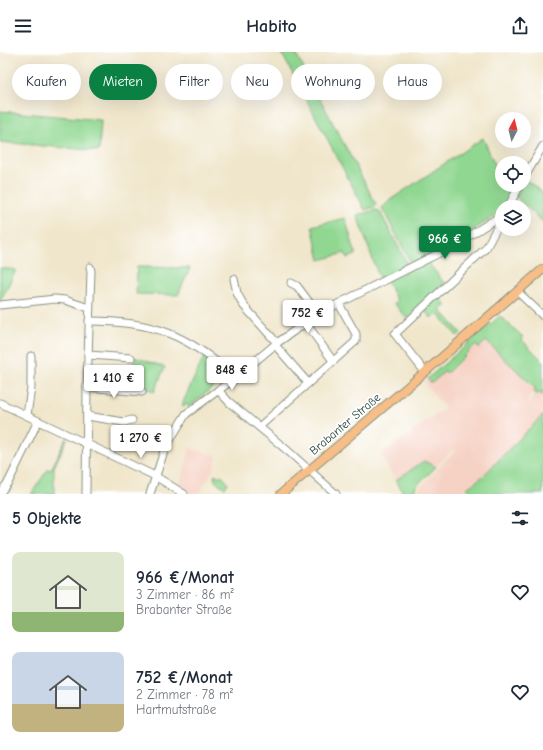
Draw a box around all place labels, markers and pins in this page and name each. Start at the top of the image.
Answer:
pin: 966 € [417,226,473,260]
pin: 752 € [280,300,336,334]
pin: 848 € [204,357,260,391]
pin: 1 410 € [77,365,151,399]
pin: 1 270 € [104,425,178,459]

